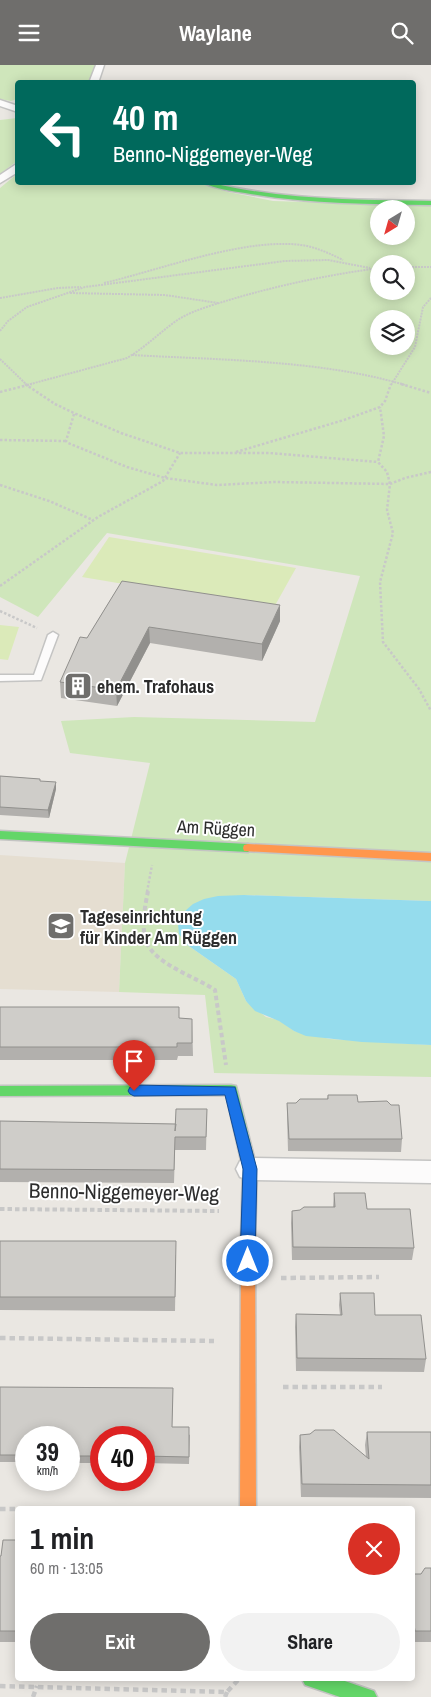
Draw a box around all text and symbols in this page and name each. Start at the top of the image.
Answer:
text: Waylane [179,18,252,48]
icon: menu [15,19,43,47]
icon: search [388,19,416,47]
text: 40 m [113,94,178,141]
icon: left [30,100,95,165]
text: Benno-Niggemeyer-Weg [113,139,312,169]
north arrow [370,200,415,245]
map controls [370,200,415,355]
button: search [370,255,415,300]
button: layers [370,310,415,355]
building icon: ehem. Trafohaus [63,671,93,701]
place label: ehem. Trafohaus [97,674,214,699]
street label: Am Rüggen [175,813,256,843]
place label: Tageseinrichtung für Kinder Am Rüggen [80,904,237,950]
school or university icon: Tageseinrichtung für Kinder Am Rüggen [46,911,76,941]
pin [113,1040,155,1091]
icon: arrive [120,1047,148,1075]
street label: Benno-Niggemeyer-Weg [29,1176,220,1208]
position arrow [221,1234,273,1286]
speed limit sign: 40 [90,1426,155,1491]
text: 39 [36,1435,59,1469]
text: km/h [37,1463,58,1479]
text: 1 min [30,1518,94,1558]
button: close [348,1523,400,1575]
text: 60 m · 13:05 [30,1557,103,1579]
button: Exit [30,1613,210,1671]
button: Share [220,1613,400,1671]

